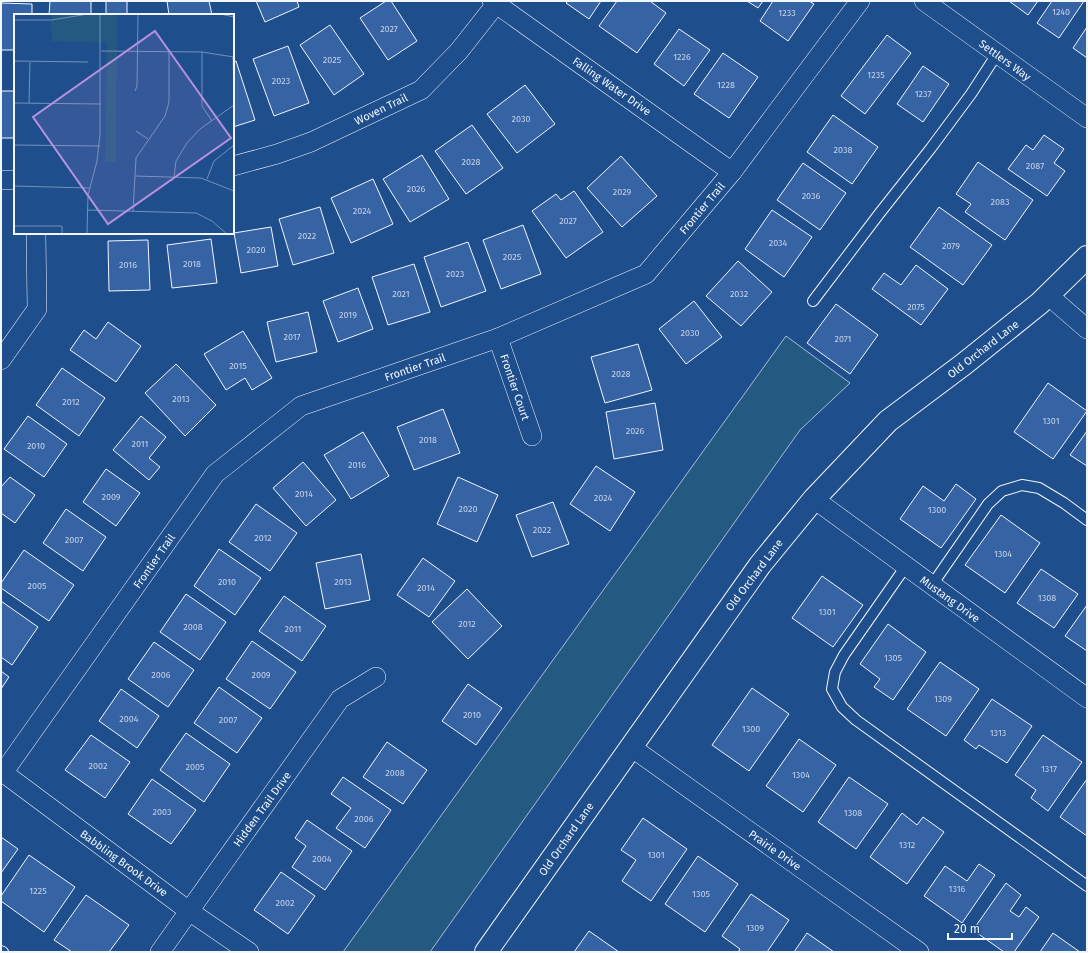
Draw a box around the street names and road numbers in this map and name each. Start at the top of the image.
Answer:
street label: Settlers Way [976,37,1034,84]
street label: Falling Water Drive [570,54,653,118]
street label: Woven Trail [352,91,410,128]
street label: Frontier Trail [677,180,728,237]
street label: Old Orchard Lane [945,318,1021,381]
street label: Frontier Trail [383,351,447,384]
street label: Frontier Court [497,352,532,422]
street label: Frontier Trail [131,532,178,591]
street label: Old Orchard Lane [723,537,786,614]
street label: Mustang Drive [917,573,982,625]
street label: Hidden Trail Drive [231,769,294,849]
street label: Old Orchard Lane [536,800,597,879]
street label: Babbling Brook Drive [77,827,170,900]
street label: Prairie Drive [746,828,803,873]

